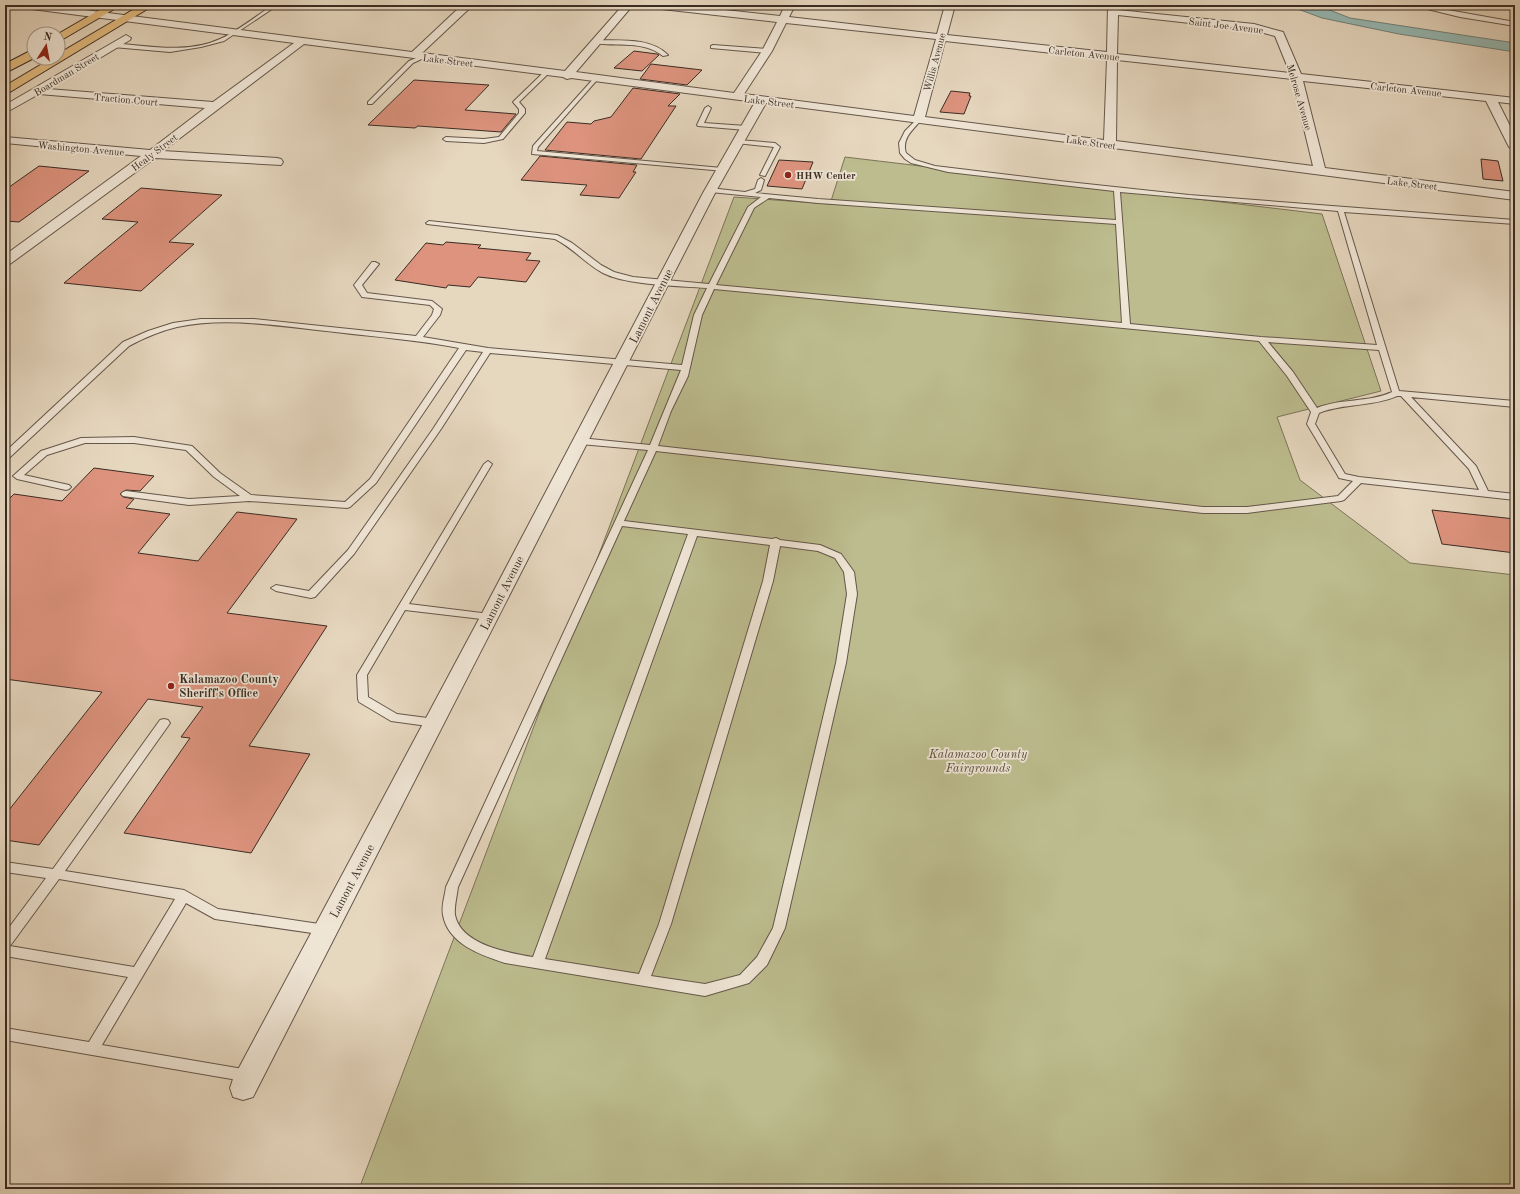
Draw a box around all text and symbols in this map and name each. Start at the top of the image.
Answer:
street label: Saint Joe Avenue [1188,16,1264,36]
north arrow [26,26,66,66]
text: N [42,31,53,44]
street label: Willis Avenue [922,32,948,93]
street label: Carleton Avenue [1048,45,1120,63]
street label: Boardman Street [32,51,101,98]
street label: Lake Street [422,53,474,69]
street label: Melrose Avenue [1285,63,1313,132]
street label: Carleton Avenue [1370,81,1442,99]
street label: Traction Court [93,92,159,108]
street label: Lake Street [743,94,795,110]
street label: Healy Street [130,132,180,173]
street label: Lake Street [1065,135,1117,152]
street label: Washington Avenue [37,140,125,158]
marker: HHW Center [783,170,793,180]
place label: HHW Center [796,171,856,181]
street label: Lake Street [1386,176,1438,192]
street label: Lamont Avenue [628,267,676,346]
street label: Lamont Avenue [479,554,527,633]
place label: Kalamazoo County Sheriff's Office [179,674,279,700]
marker: Kalamazoo County Sheriff's Office [166,681,176,691]
park label: Kalamazoo County Fairgrounds [928,749,1028,775]
street label: Lamont Avenue [328,842,378,920]

